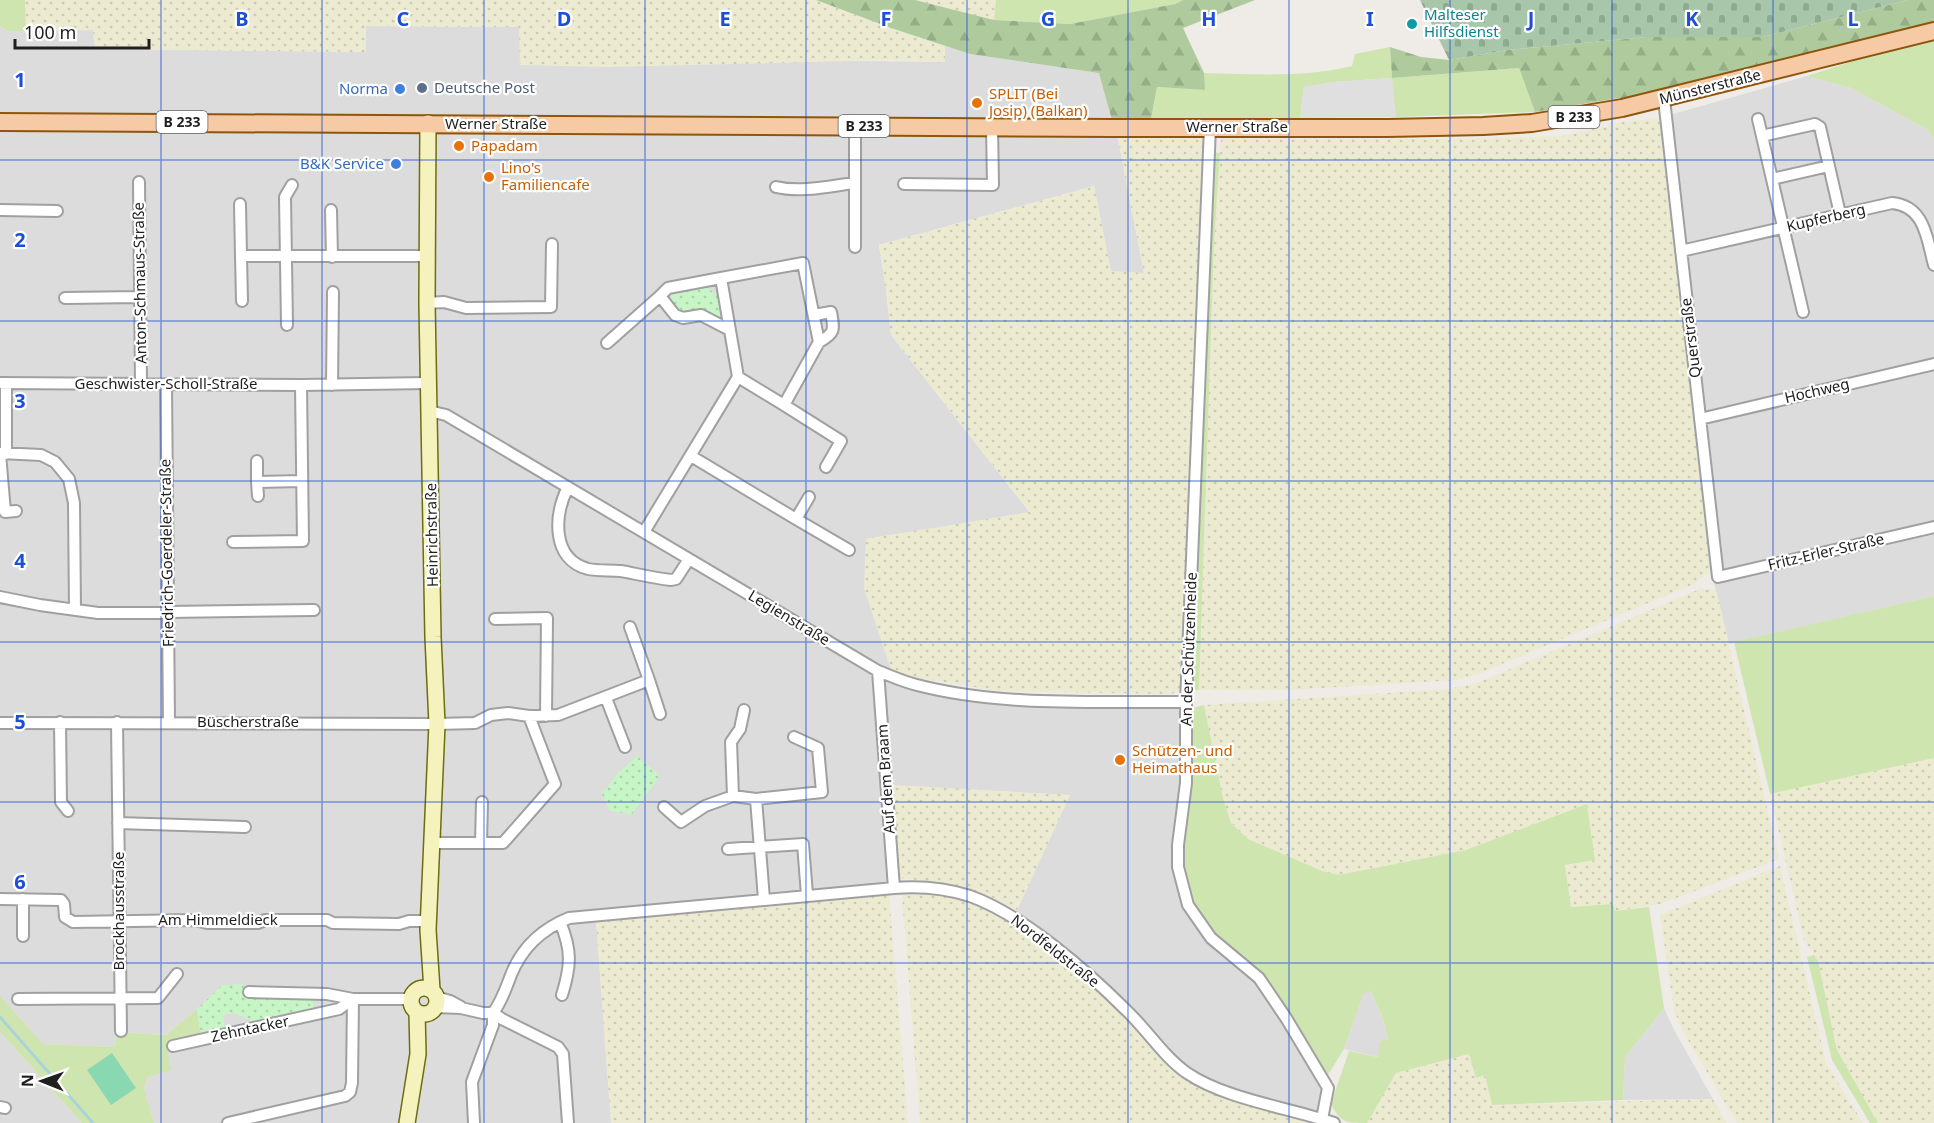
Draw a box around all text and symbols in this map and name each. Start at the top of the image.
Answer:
place label: Malteser Hilfsdienst [1424,4,1499,41]
text: B [235,5,249,32]
text: C [397,5,410,32]
text: D [557,5,571,32]
text: E [719,5,731,32]
text: F [881,5,891,32]
text: G [1041,5,1055,32]
text: H [1201,5,1217,32]
text: I [1366,5,1374,32]
text: J [1526,5,1534,32]
text: K [1685,5,1699,32]
text: L [1847,5,1859,32]
scale bar [15,12,148,50]
marker: Malteser Hilfsdienst [1405,17,1419,31]
text: 100 m [24,20,76,44]
street label: Münsterstraße [1657,64,1763,108]
text: 1 [14,66,26,93]
place label: Deutsche Post [434,77,535,97]
place label: Norma [339,78,388,98]
marker: Deutsche Post [415,81,429,95]
marker: Norma [393,82,407,96]
place label: SPLIT (Bei Josip) (Balkan) [987,83,1088,120]
marker: SPLIT (Bei Josip) (Balkan) [970,96,984,110]
road number: B 233 [1548,106,1600,128]
road number: B 233 [156,111,207,133]
street label: Werner Straße [445,113,547,133]
road number: B 233 [838,115,890,137]
street label: Werner Straße [1186,116,1288,136]
place label: Papadam [471,135,538,155]
marker: Papadam [452,139,466,153]
place label: B&K Service [300,153,384,173]
marker: B&K Service [389,157,403,171]
place label: Lino's Familiencafe [501,157,590,194]
marker: Lino's Familiencafe [482,170,496,184]
street label: Kupferberg [1784,198,1867,236]
street label: Anton-Schmaus-Straße [128,202,150,364]
text: 2 [14,226,26,253]
street label: Querstraße [1675,297,1705,379]
street label: Geschwister-Scholl-Straße [74,373,258,393]
street label: Hochweg [1782,373,1851,407]
text: 3 [14,387,26,414]
street label: Friedrich-Goerdeler-Straße [154,459,178,647]
street label: Heinrichstraße [420,483,442,587]
street label: Fritz-Erler-Straße [1766,528,1886,574]
text: 4 [14,547,26,574]
street label: An der Schützenheide [1175,572,1201,726]
street label: Legienstraße [745,585,834,649]
text: 5 [14,708,26,735]
street label: Büscherstraße [197,711,299,731]
street label: Auf dem Braam [871,723,899,835]
place label: Schützen- und Heimathaus [1132,740,1233,777]
marker: Schützen- und Heimathaus [1113,753,1127,767]
street label: Brockhausstraße [108,852,128,970]
text: 6 [14,868,26,895]
street label: Am Himmeldieck [158,909,278,929]
street label: Nordfeldstraße [1007,909,1104,991]
street label: Zehntacker [209,1010,291,1046]
north arrow [12,1051,72,1111]
text: N [16,1074,38,1087]

